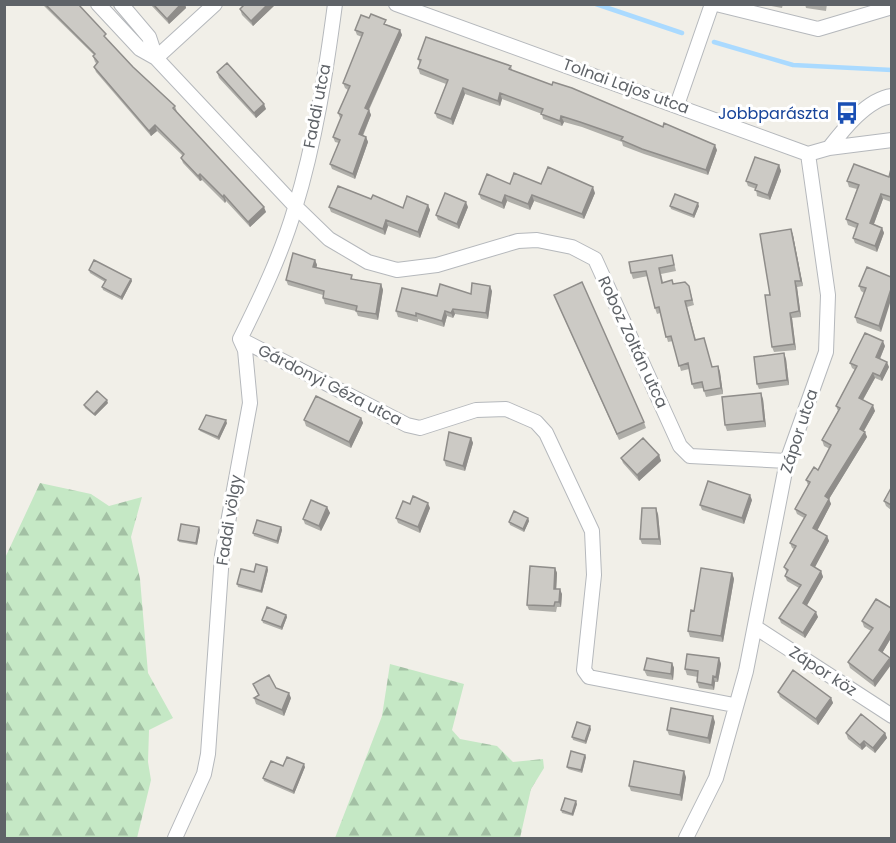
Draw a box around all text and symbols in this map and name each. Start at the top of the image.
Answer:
street label: Tolnai Lajos utca [559,52,693,120]
street label: Faddi utca [298,62,336,150]
bus stop icon: Jobbparászta [834,100,860,126]
place label: Jobbparászta [718,102,829,125]
street label: Roboz Zoltán utca [592,272,674,412]
street label: Gárdonyi Géza utca [254,339,406,431]
street label: Zápor utca [775,386,823,476]
street label: Faddi völgy [210,473,248,567]
street label: Zápor köz [785,641,861,701]

